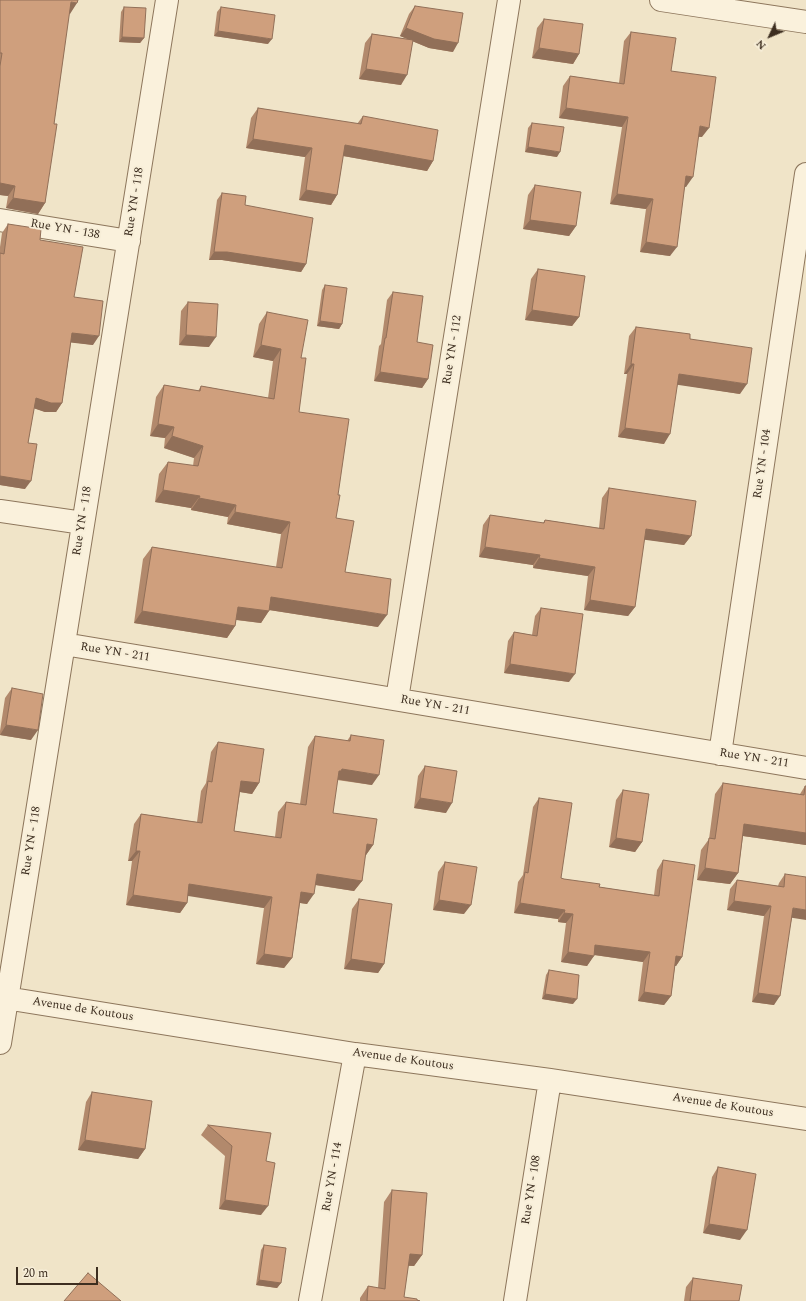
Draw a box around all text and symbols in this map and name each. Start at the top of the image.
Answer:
north arrow [750,16,790,56]
text: N [752,36,770,54]
street label: Rue YN - 118 [122,166,148,238]
street label: Rue YN - 138 [29,217,101,243]
street label: Rue YN - 112 [440,314,466,386]
street label: Rue YN - 104 [751,428,775,500]
street label: Rue YN - 118 [70,485,96,557]
street label: Rue YN - 211 [79,640,151,666]
street label: Rue YN - 211 [399,693,471,719]
street label: Rue YN - 211 [718,746,790,772]
street label: Rue YN - 118 [19,805,45,877]
street label: Avenue de Koutous [31,995,135,1025]
street label: Avenue de Koutous [351,1046,455,1074]
street label: Avenue de Koutous [671,1091,775,1121]
street label: Rue YN - 114 [320,1141,346,1213]
street label: Rue YN - 108 [519,1154,545,1226]
scale bar [18,1259,100,1285]
text: 20 m [23,1264,48,1283]

